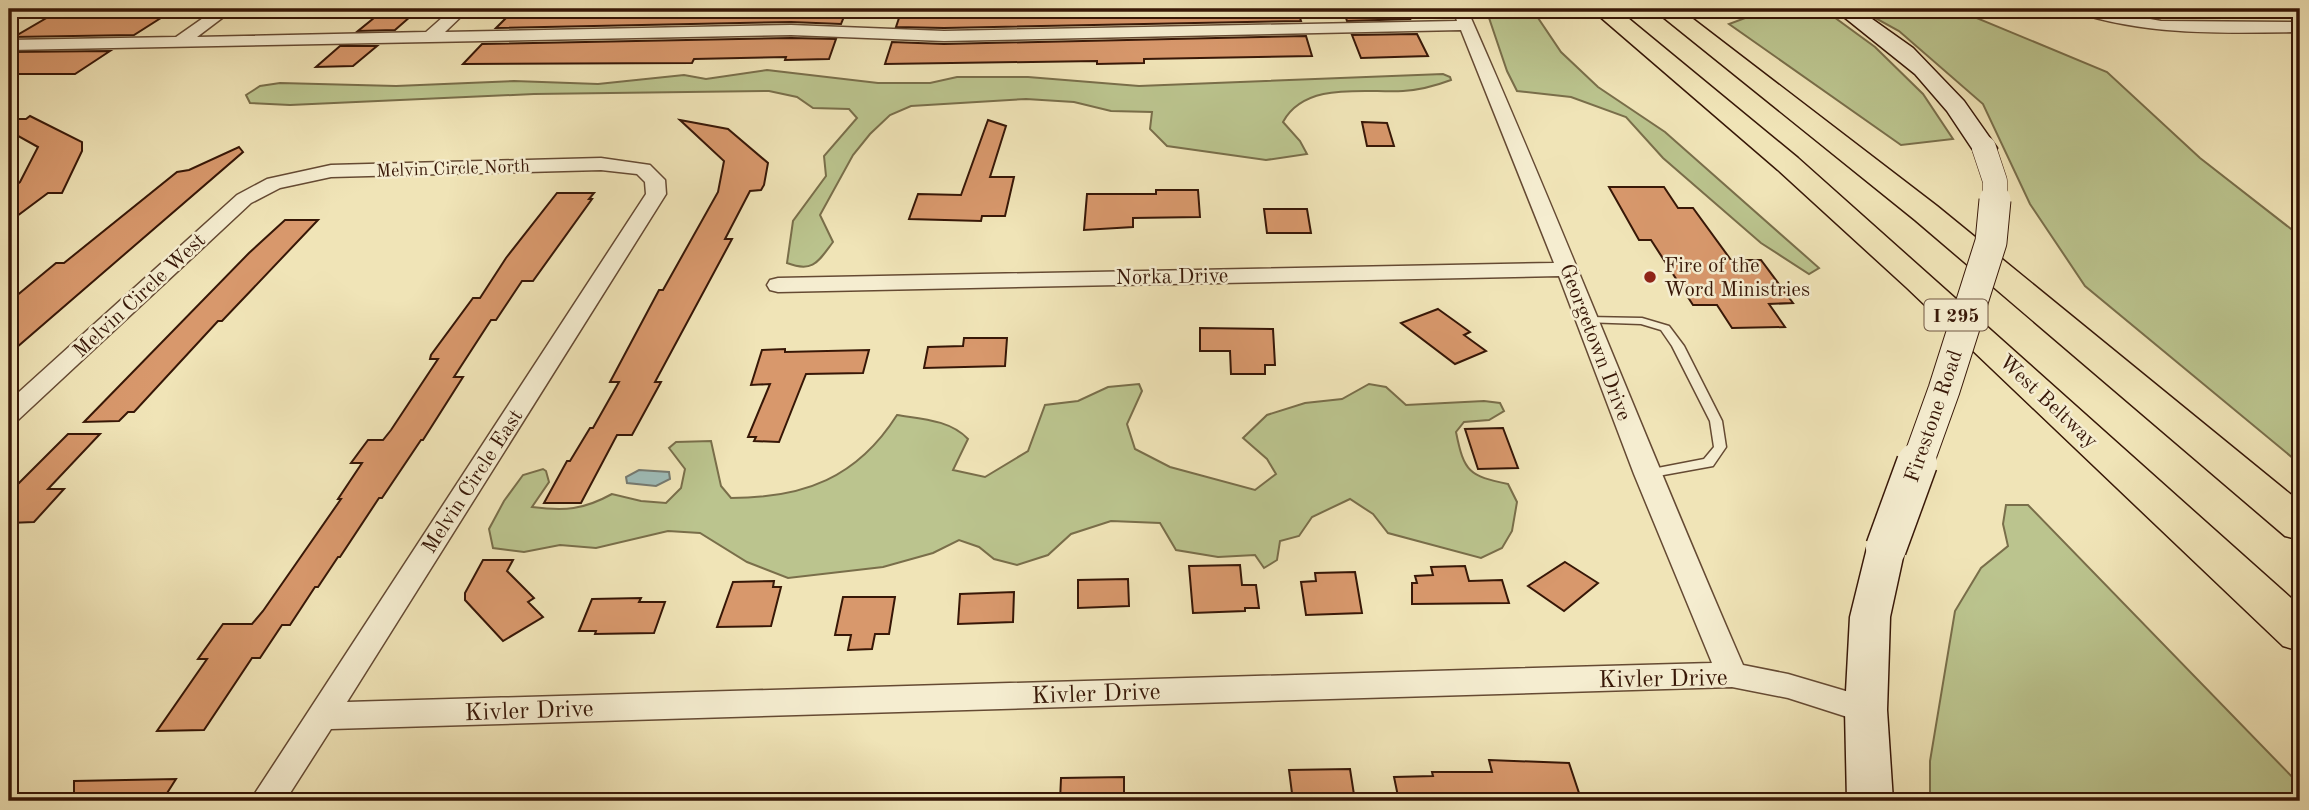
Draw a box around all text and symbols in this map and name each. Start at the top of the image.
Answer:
street label: Melvin Circle North [376,157,530,181]
street label: Melvin Circle West [70,230,210,362]
place label: Fire of the Word Ministries [1664,256,1810,301]
street label: Georgetown Drive [1555,261,1634,424]
street label: Norka Drive [1115,266,1229,289]
marker: Fire of the Word Ministries [1642,269,1658,285]
road number: I 295 [1924,300,1988,330]
street label: Firestone Road [1902,347,1967,485]
street label: West Beltway [1995,351,2101,453]
street label: Melvin Circle East [419,406,528,558]
street label: Kivler Drive [1598,667,1728,693]
street label: Kivler Drive [1031,681,1161,709]
street label: Kivler Drive [464,698,594,726]

